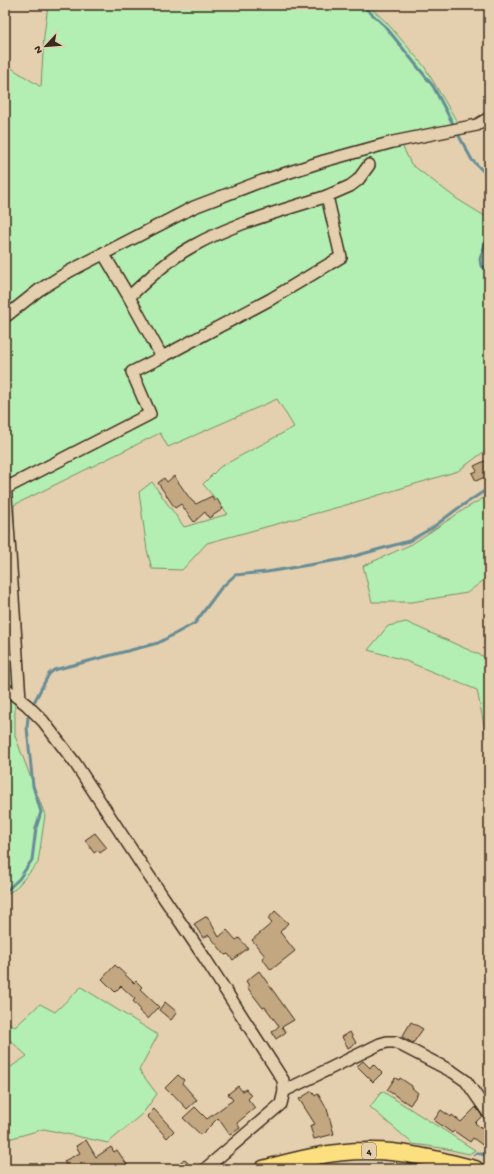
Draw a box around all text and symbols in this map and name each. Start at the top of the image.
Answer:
north arrow [26,26,66,66]
text: N [32,44,46,55]
road number: 4 [362,1143,376,1159]

